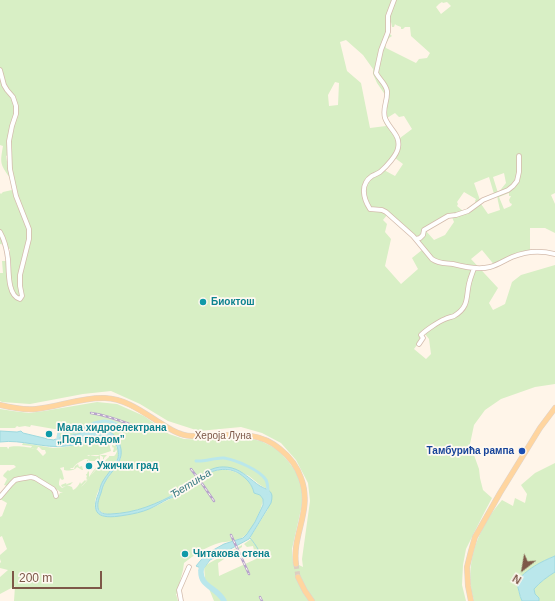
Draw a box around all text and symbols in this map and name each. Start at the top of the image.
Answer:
place label: Биоктош [211,296,255,308]
marker: Биоктош [198,297,208,307]
place label: Мала хидроелектрана „Под градом” [57,422,166,446]
marker: Мала хидроелектрана „Под градом” [44,429,54,439]
street label: Хероја Луна [195,430,251,442]
place label: Тамбурића рампа [426,445,514,457]
marker: Тамбурића рампа [517,446,527,456]
place label: Ужички град [97,460,158,472]
marker: Ужички град [84,461,94,471]
water label: Ђетиња [168,466,214,502]
place label: Читакова стена [193,548,270,560]
marker: Читакова стена [180,549,190,559]
north arrow [503,549,543,589]
scale bar [14,563,104,589]
text: 200 m [19,571,52,585]
text: N [510,572,523,586]

